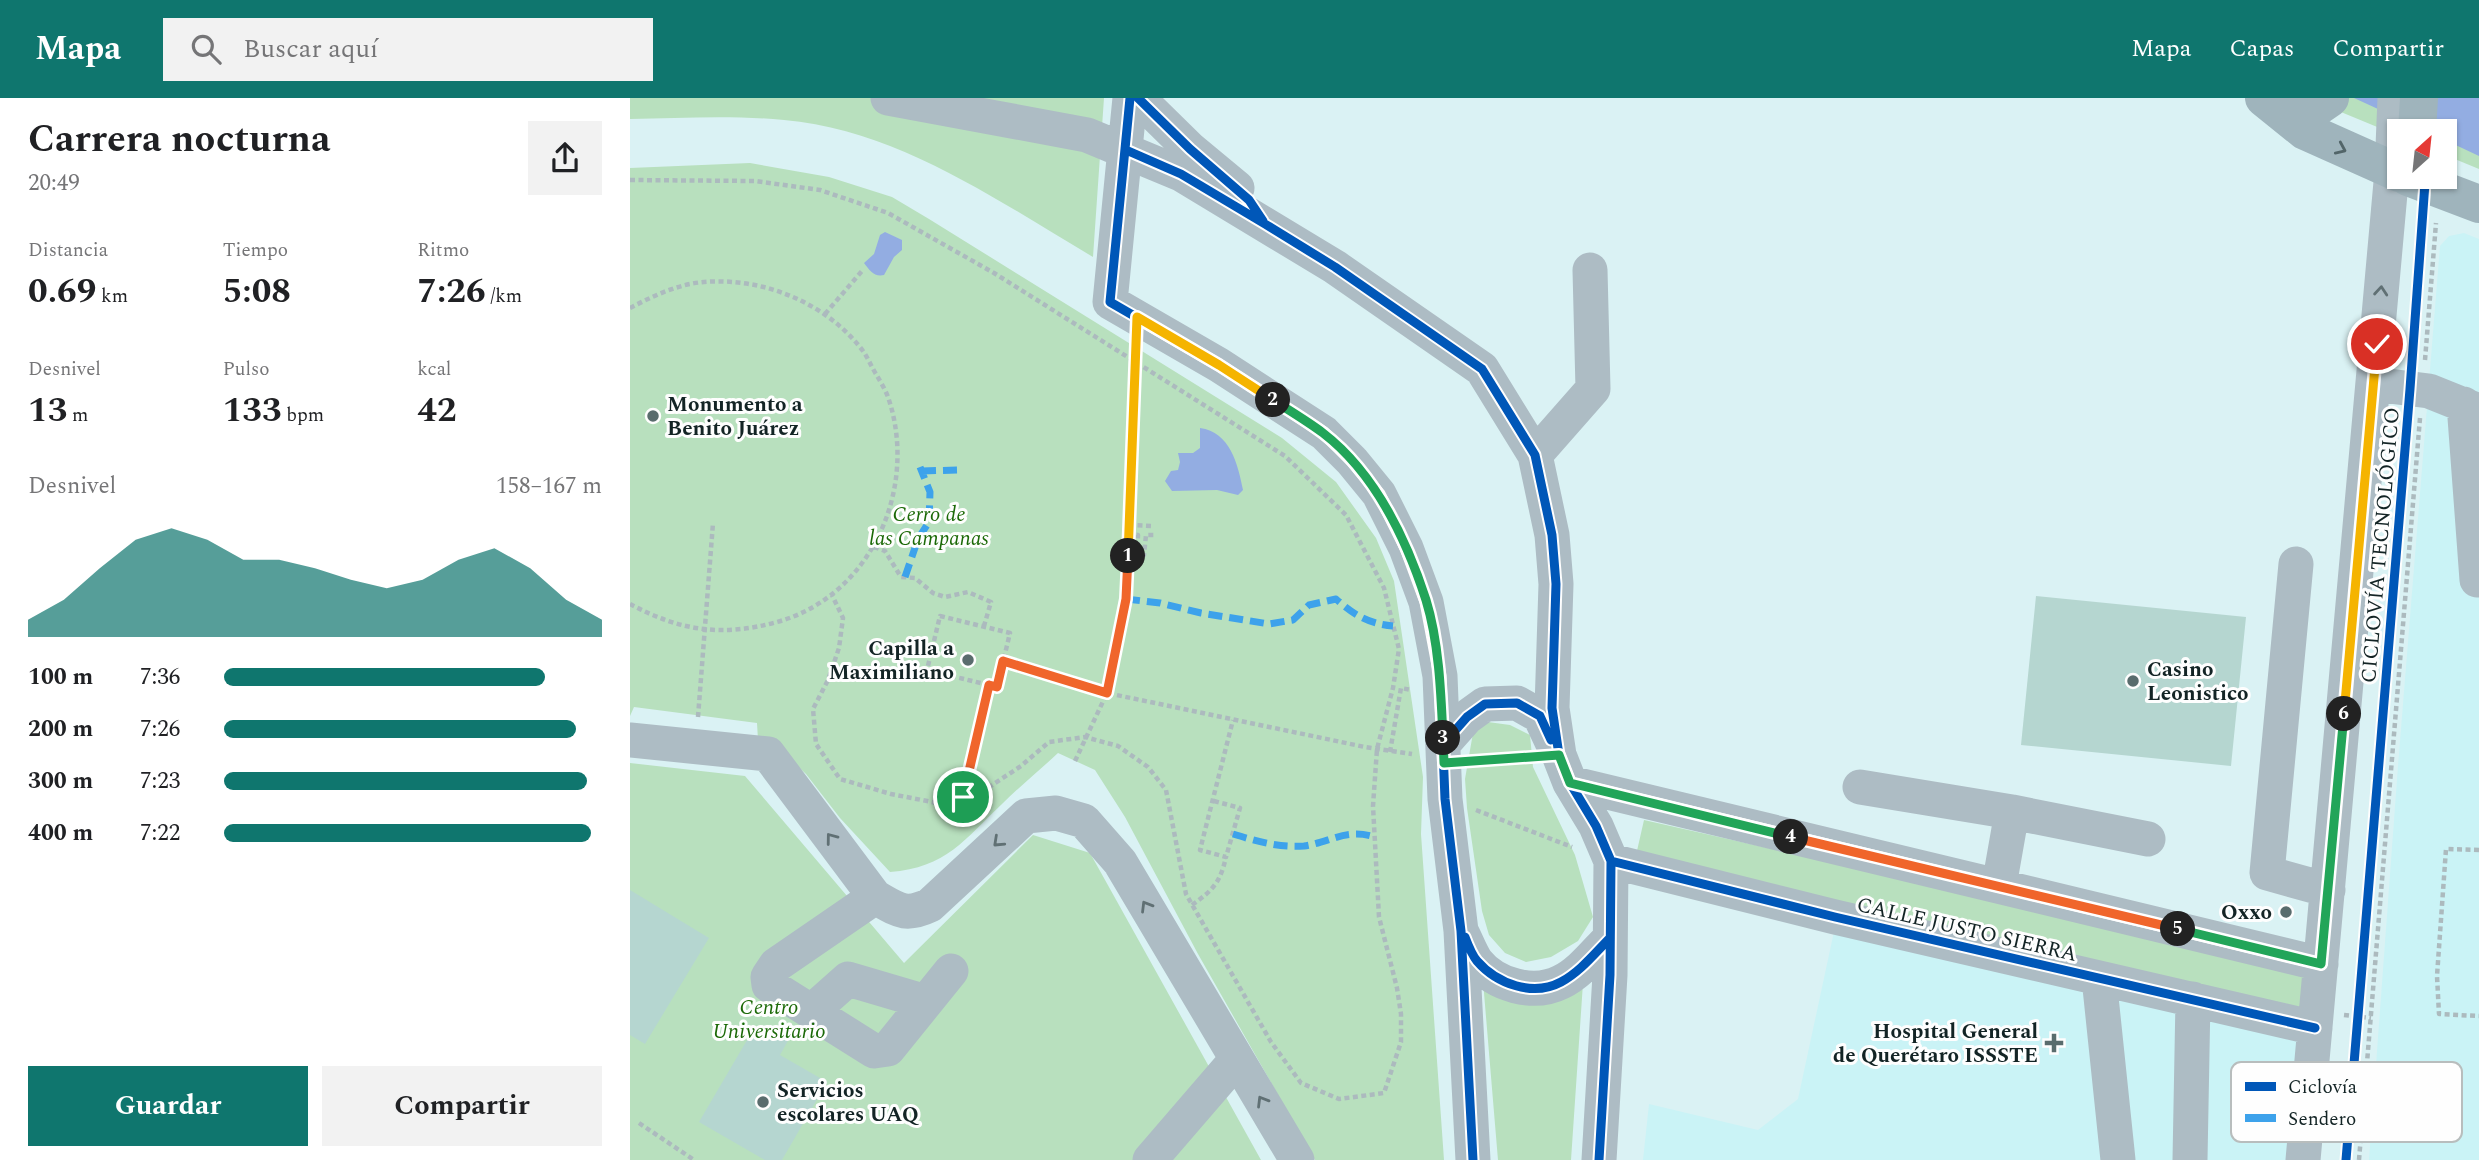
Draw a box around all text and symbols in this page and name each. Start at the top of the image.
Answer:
search box [163,18,653,81]
text: Mapa [35,24,121,74]
text: Buscar aquí [243,29,378,69]
icon: search [187,30,225,68]
text: Mapa [2131,31,2191,67]
text: Capas [2229,31,2294,67]
text: Compartir [2332,31,2444,67]
text: Carrera nocturna [28,111,331,169]
north arrow [2387,119,2457,189]
map controls [2387,119,2457,189]
button: share [528,121,602,195]
one-way arrow [2334,140,2346,154]
text: 20:49 [28,166,80,201]
text: Distancia [28,236,108,265]
text: Tiempo [223,236,288,265]
text: Ritmo [417,236,469,265]
text: 0.69 [28,265,96,318]
text: 5:08 [223,265,291,318]
text: 7:26 [417,265,486,318]
text: km [96,282,128,311]
text: /km [486,282,522,311]
one-way arrow [2374,286,2389,297]
pin [2347,314,2407,374]
icon: check [2358,325,2396,363]
text: Desnivel [28,355,101,384]
text: Pulso [223,355,270,384]
text: kcal [417,355,451,384]
pin: 2 [1256,382,1290,418]
text: 13 [28,384,67,437]
text: 133 [223,384,282,437]
text: 42 [417,384,457,437]
text: 2 [1267,385,1278,414]
place label: Monumento a Benito Juárez [667,389,803,445]
text: m [67,401,88,430]
text: bpm [282,401,324,430]
street label: CICLOVÍA TECNOLÓGICO [2353,406,2409,684]
marker: Monumento a Benito Juárez [645,408,661,424]
text: Desnivel [28,469,116,504]
text: 158–167 m [496,469,602,504]
park label: Cerro de las Campanas [869,499,989,555]
pin: 1 [1110,538,1146,574]
text: 1 [1122,541,1133,570]
place label: Capilla a Maximiliano [829,633,954,689]
marker: Capilla a Maximiliano [960,652,976,668]
place label: Casino Leonistico [2147,654,2248,710]
text: 100 m [28,660,93,695]
text: 7:36 [140,660,180,695]
marker: Casino Leonistico [2125,673,2141,689]
pin: 6 [2326,696,2362,732]
text: 6 [2338,699,2349,728]
text: 200 m [28,712,93,747]
text: 7:26 [140,712,180,747]
pin: 3 [1426,720,1460,756]
text: 3 [1437,723,1448,752]
text: 300 m [28,764,93,799]
text: 7:23 [140,764,180,799]
pin [933,767,993,827]
icon: arrive [944,778,982,816]
text: 400 m [28,816,93,851]
text: 7:22 [140,816,180,851]
pin: 4 [1774,820,1808,854]
text: 4 [1785,822,1796,851]
one-way arrow [826,833,839,845]
one-way arrow [993,834,1006,846]
street label: CALLE JUSTO SIERRA [1854,889,2080,971]
place label: Oxxo [2221,897,2272,929]
one-way arrow [1141,900,1154,913]
marker: Oxxo [2278,904,2294,920]
pin: 5 [2160,912,2196,946]
text: 5 [2172,914,2183,943]
park label: Centro Universitario [712,992,826,1048]
place label: Hospital General de Querétaro ISSSTE [1833,1016,2038,1072]
marker: Hospital General de Querétaro ISSSTE [2044,1033,2064,1053]
legend [2231,1062,2462,1142]
button: Guardar [28,1066,308,1146]
button: Compartir [322,1066,602,1146]
text: Ciclovía [2288,1073,2358,1102]
place label: Servicios escolares UAQ [777,1075,920,1131]
marker: Servicios escolares UAQ [755,1094,771,1110]
one-way arrow [1258,1096,1271,1109]
text: Sendero [2288,1105,2356,1134]

